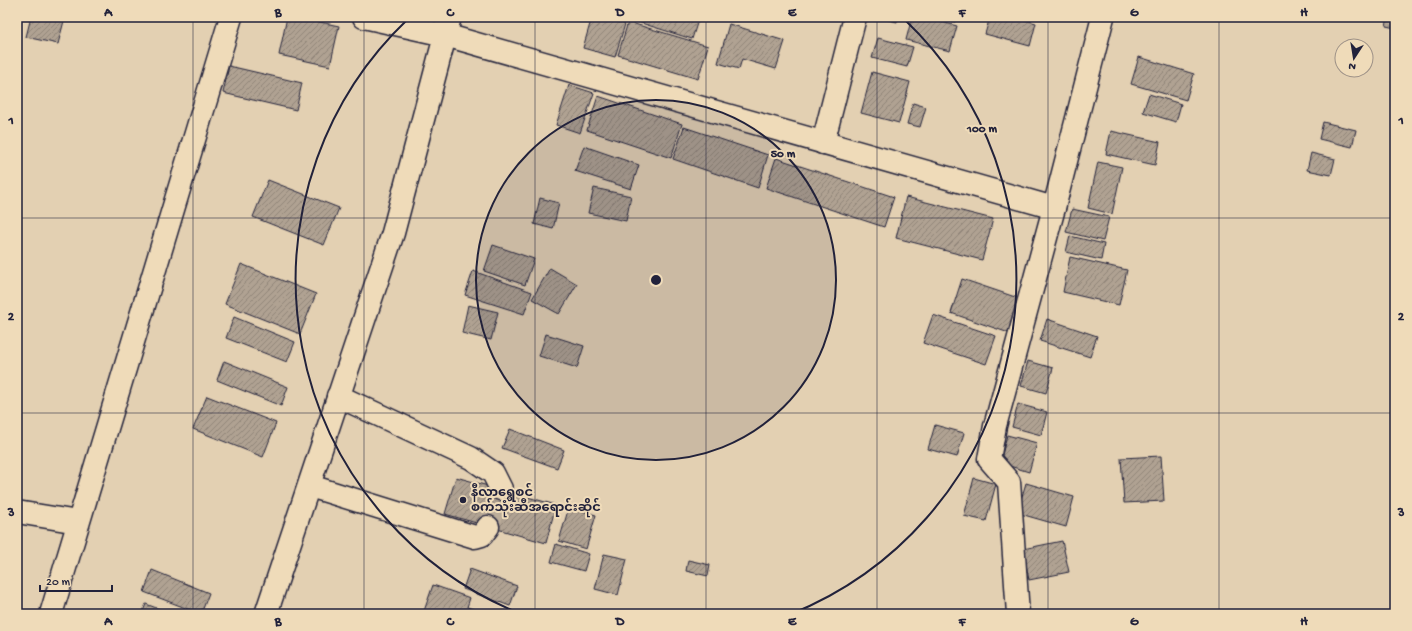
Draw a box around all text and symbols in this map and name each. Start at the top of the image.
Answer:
text: A [103,6,113,21]
text: B [274,6,283,21]
text: C [445,6,455,21]
text: D [615,6,625,21]
text: E [788,6,797,21]
text: F [958,6,967,21]
text: G [1130,6,1139,21]
text: H [1300,6,1308,21]
north arrow [1334,38,1374,78]
text: N [1348,59,1357,72]
text: 1 [7,114,14,129]
text: 1 [1397,114,1404,129]
text: 100 m [966,123,997,137]
text: 50 m [771,148,796,162]
centre of rings [649,273,663,287]
text: 2 [8,310,15,325]
text: 2 [1398,310,1405,325]
place label: နီလာရွှေစင် စက်သုံးဆီအရောင်းဆိုင် [471,482,601,518]
marker: နီလာရွှေစင် စက်သုံးဆီအရောင်းဆိုင် [458,495,468,505]
text: 3 [7,506,15,521]
text: 3 [1397,506,1405,521]
scale bar [40,567,112,593]
text: 20 m [46,576,71,590]
text: A [103,615,113,630]
text: B [274,615,283,630]
text: C [445,615,455,630]
text: D [615,615,625,630]
text: E [788,615,797,630]
text: F [958,615,967,630]
text: G [1130,615,1139,630]
text: H [1300,615,1308,630]

